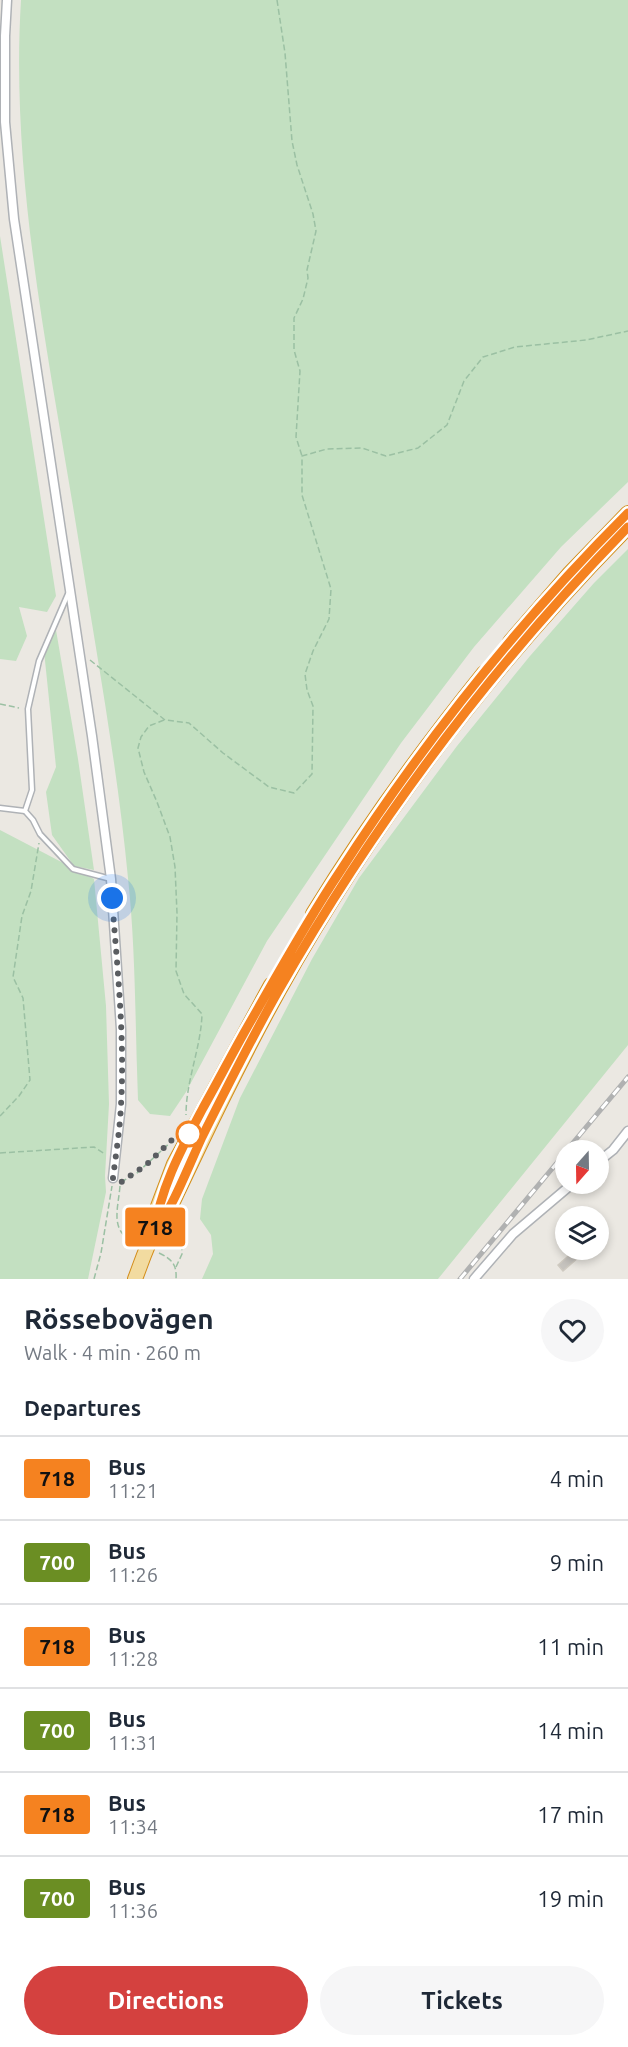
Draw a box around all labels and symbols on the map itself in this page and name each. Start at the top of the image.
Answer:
your location [97,883,127,913]
unlabelled marker [176,1121,202,1147]
north arrow [555,1140,609,1194]
line badge: 718 [120,1208,189,1246]

